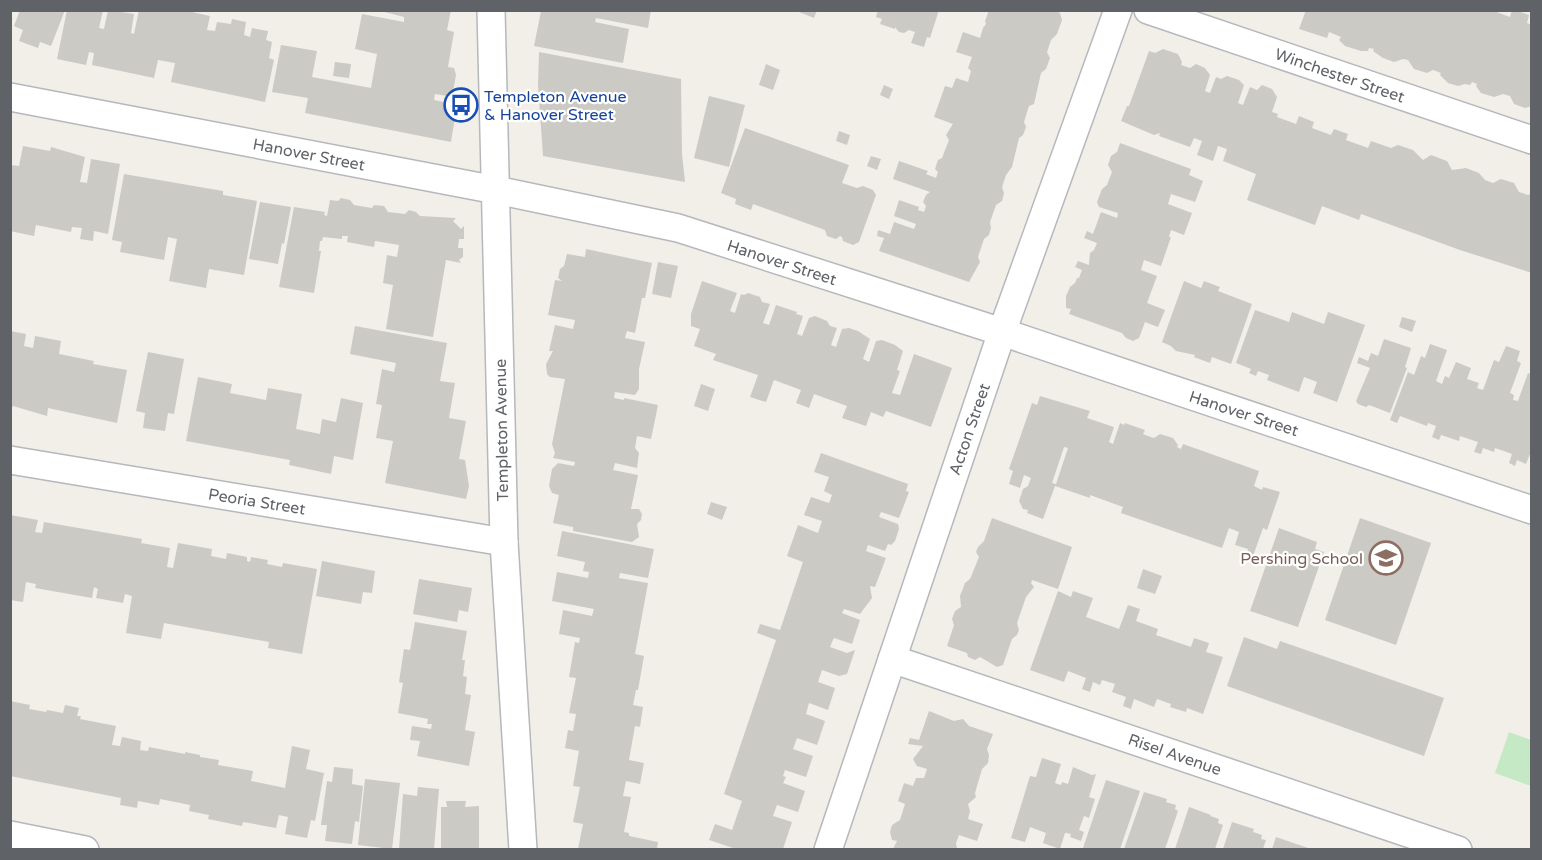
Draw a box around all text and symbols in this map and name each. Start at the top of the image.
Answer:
street label: Winchester Street [1272,44,1407,108]
bus stop icon: Templeton Avenue & Hanover Street [443,87,479,123]
place label: Templeton Avenue & Hanover Street [484,87,627,125]
street label: Hanover Street [251,134,367,176]
street label: Hanover Street [724,236,839,290]
street label: Templeton Avenue [491,359,513,501]
street label: Acton Street [945,381,995,478]
street label: Hanover Street [1186,387,1301,441]
street label: Peoria Street [207,484,307,520]
school or university icon: Pershing School [1368,540,1404,576]
place label: Pershing School [1240,549,1363,569]
street label: Risel Avenue [1125,730,1224,780]

